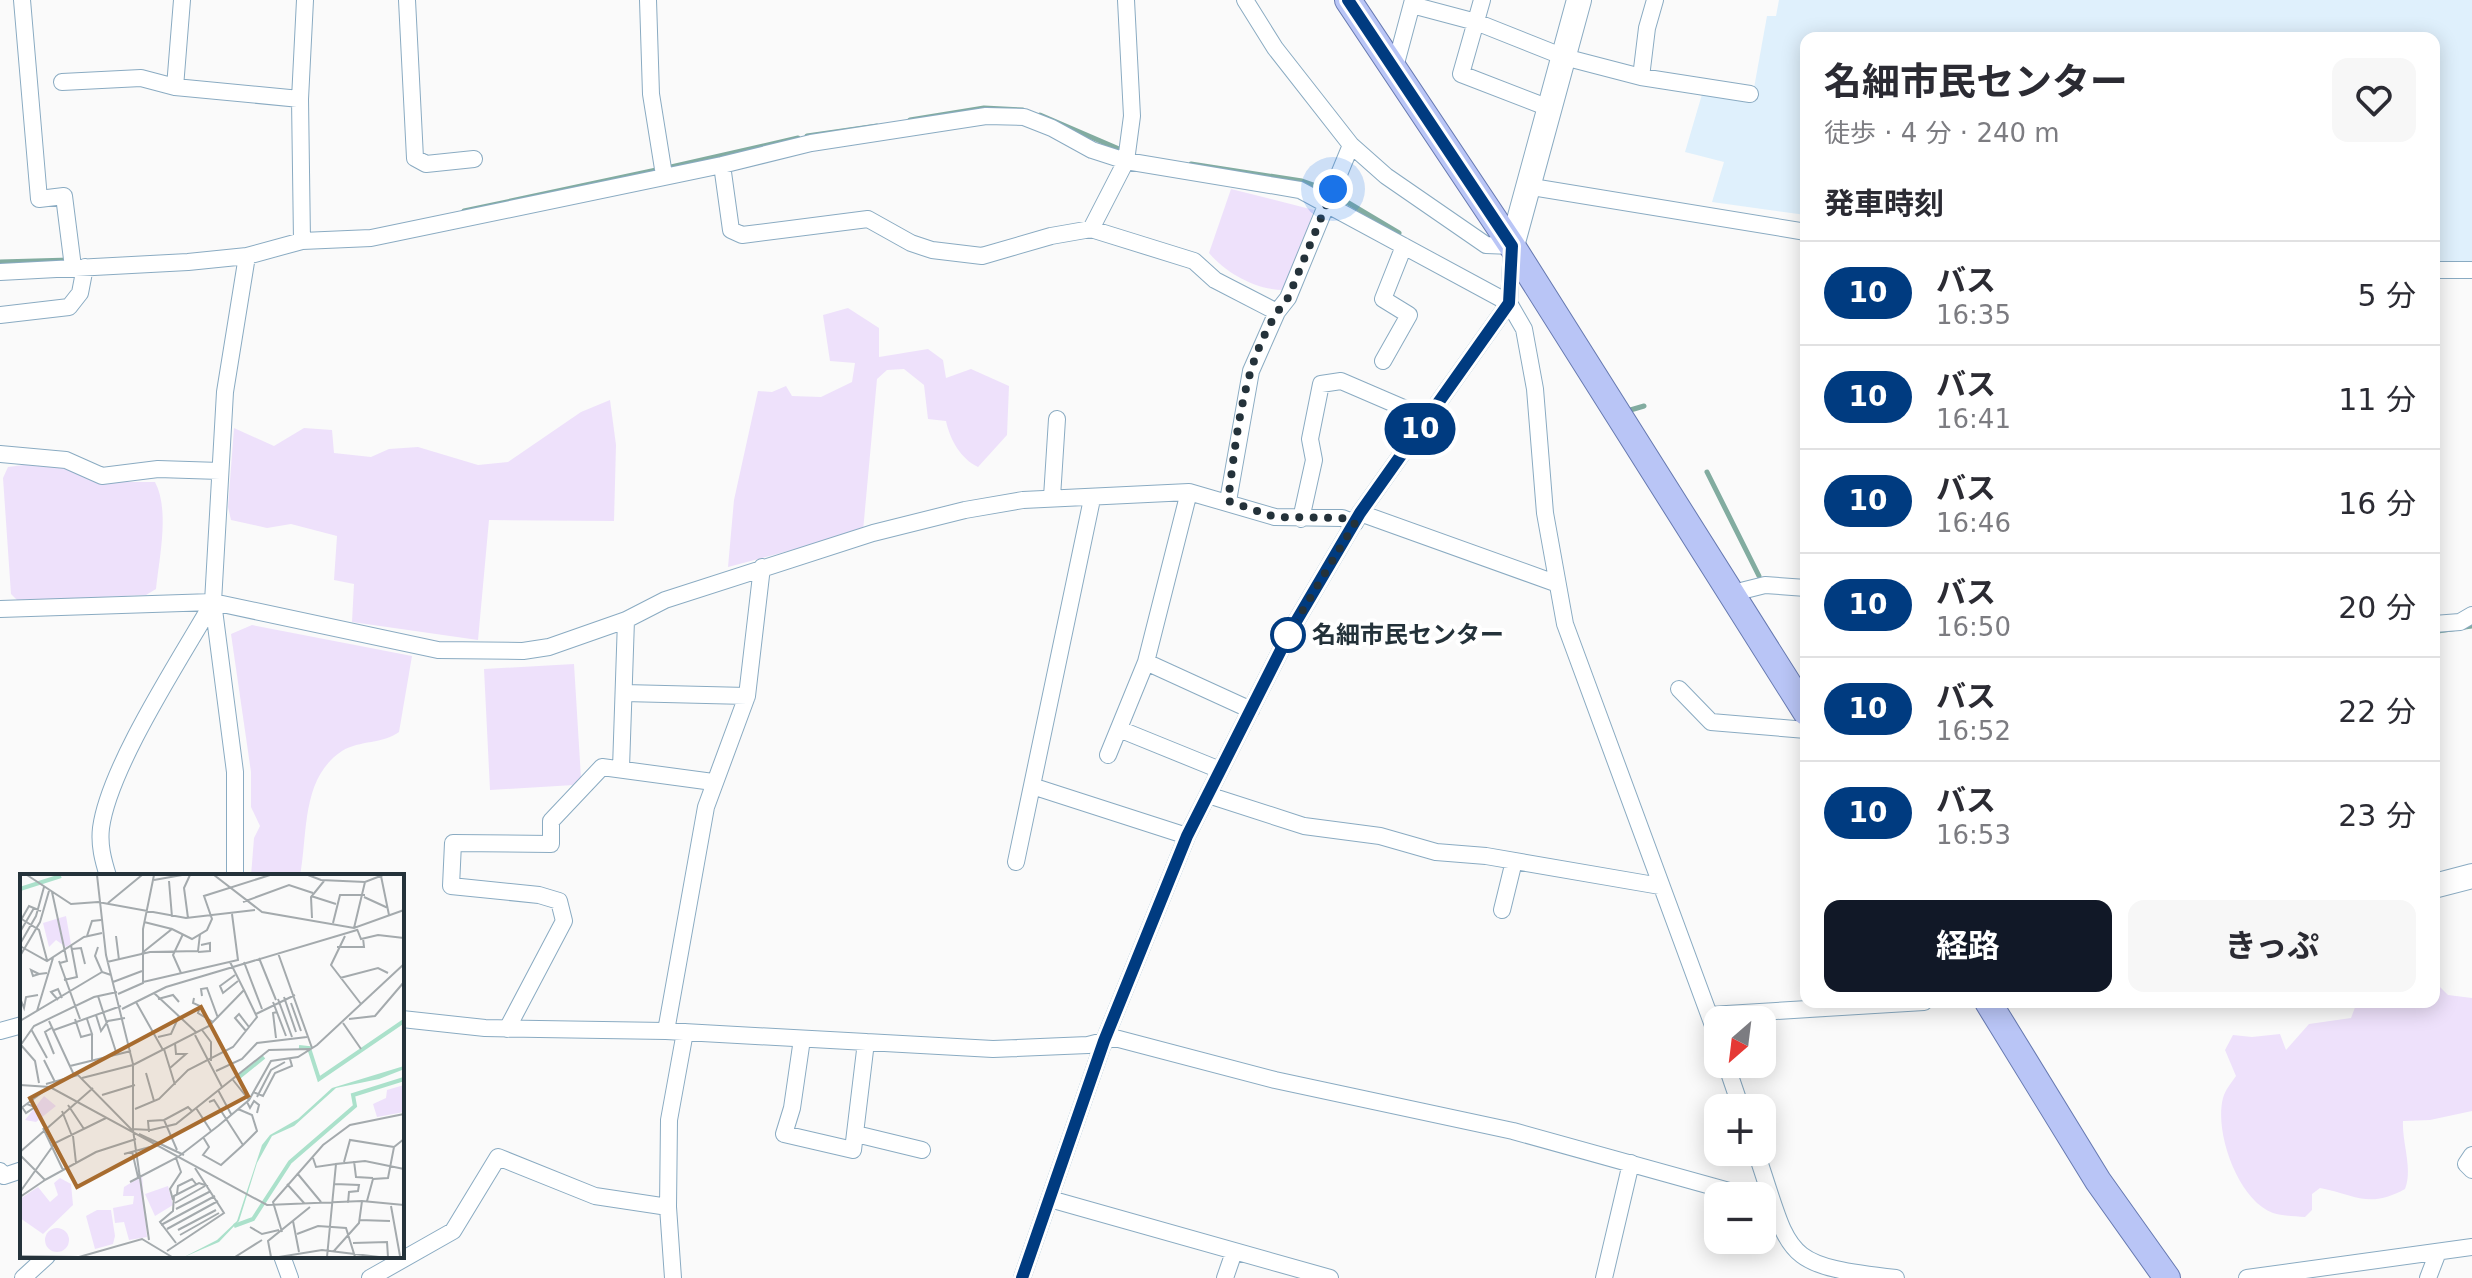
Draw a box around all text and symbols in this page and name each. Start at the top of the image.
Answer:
button: heart [2332,58,2416,142]
text: 名細市民センター [1824,60,2128,104]
text: 徒歩 · 4 分 · 240 m [1824,118,2060,148]
your location [1313,169,1353,209]
text: 発車時刻 [1824,186,1944,221]
text: バス [1936,263,1996,298]
text: 10 [1849,276,1887,309]
text: 5 分 [2357,278,2416,313]
text: 16:35 [1936,300,2011,330]
text: バス [1936,367,1996,402]
text: 10 [1849,380,1887,413]
text: 11 分 [2338,382,2416,417]
line badge: 10 [1384,403,1456,455]
text: 16:41 [1936,404,2011,434]
text: 10 [1401,412,1439,445]
text: バス [1936,471,1996,506]
text: 10 [1849,484,1887,517]
text: 16 分 [2338,486,2416,521]
text: 16:46 [1936,508,2011,538]
text: バス [1936,575,1996,610]
text: 10 [1849,588,1887,621]
text: 20 分 [2338,590,2416,625]
text: 16:50 [1936,612,2011,642]
marker: 名細市民センター [1271,618,1305,652]
place label: 名細市民センター [1312,621,1504,649]
text: バス [1936,679,1996,714]
text: 10 [1849,692,1887,725]
text: 22 分 [2338,694,2416,729]
text: 16:52 [1936,716,2011,746]
text: バス [1936,783,1996,818]
text: 10 [1849,796,1887,829]
text: 23 分 [2338,798,2416,833]
text: 16:53 [1936,820,2011,850]
inset map [20,874,404,1258]
button: 経路 [1824,900,2112,992]
button: きっぷ [2128,900,2416,992]
north arrow [1704,1006,1776,1078]
map controls [1704,1006,1776,1254]
button: + [1704,1094,1776,1166]
button: − [1704,1182,1776,1254]

